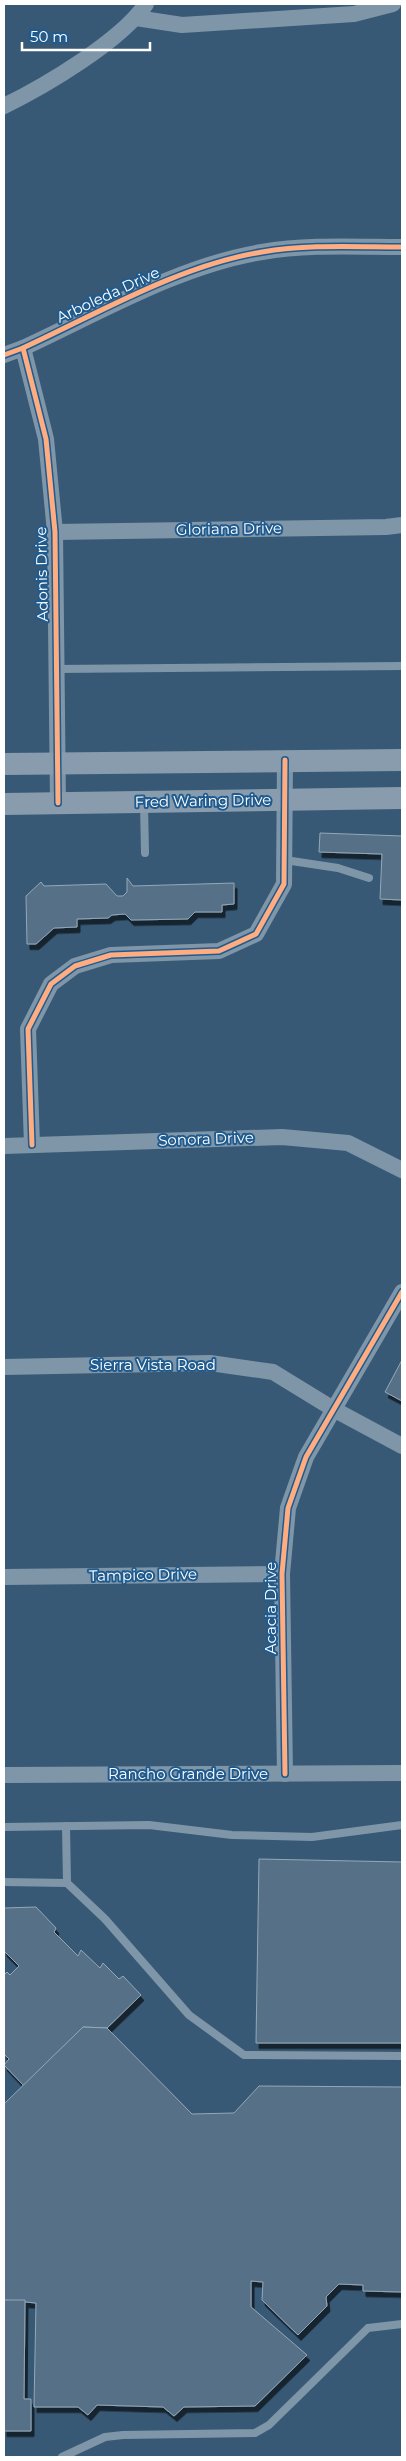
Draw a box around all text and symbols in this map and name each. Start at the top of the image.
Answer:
scale bar [22,20,150,52]
text: 50 m [30,27,68,46]
street label: Arboleda Drive [53,262,162,327]
street label: Gloriana Drive [176,518,282,539]
street label: Adonis Drive [31,526,52,622]
street label: Fred Waring Drive [135,790,271,811]
street label: Sonora Drive [158,1127,254,1150]
street label: Sierra Vista Road [90,1355,216,1374]
street label: Acacia Drive [261,1562,280,1654]
street label: Tampico Drive [89,1564,197,1585]
street label: Rancho Grande Drive [108,1764,268,1783]

